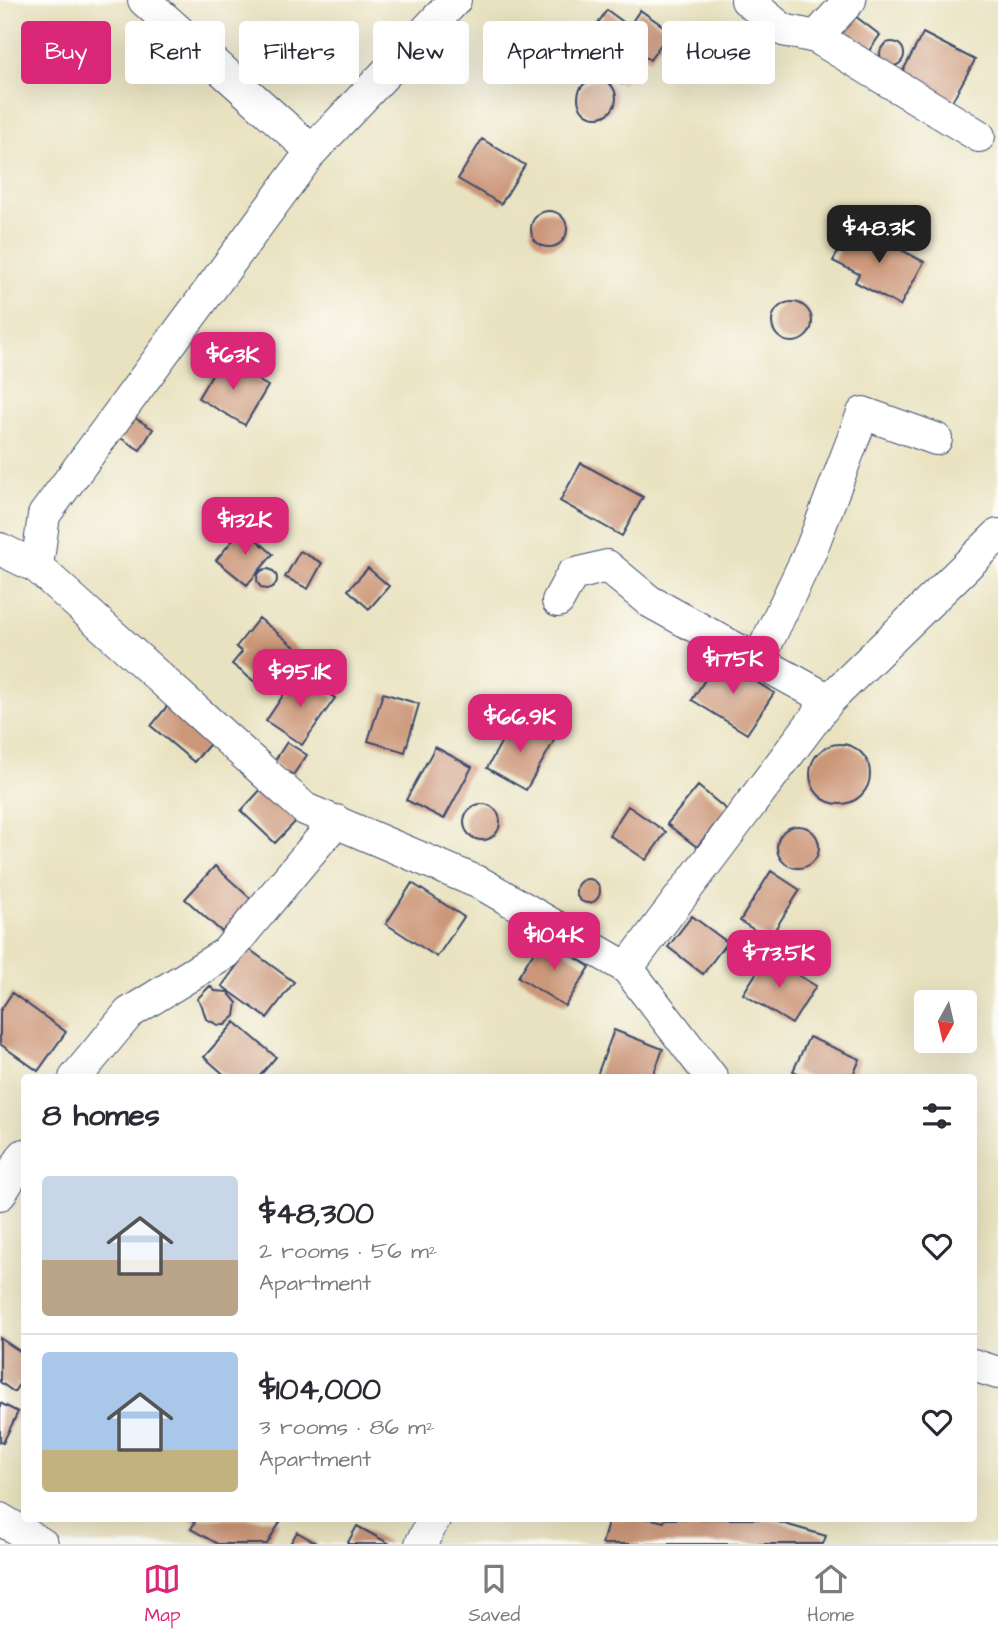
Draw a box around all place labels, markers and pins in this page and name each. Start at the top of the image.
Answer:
pin: $48.3K [822,205,936,265]
pin: $63K [192,332,274,392]
pin: $132K [196,498,294,557]
pin: $175K [684,636,782,696]
pin: $95.1K [243,650,357,709]
pin: $66.9K [463,694,577,754]
pin: $104K [505,912,603,972]
pin: $73.5K [722,930,836,990]

